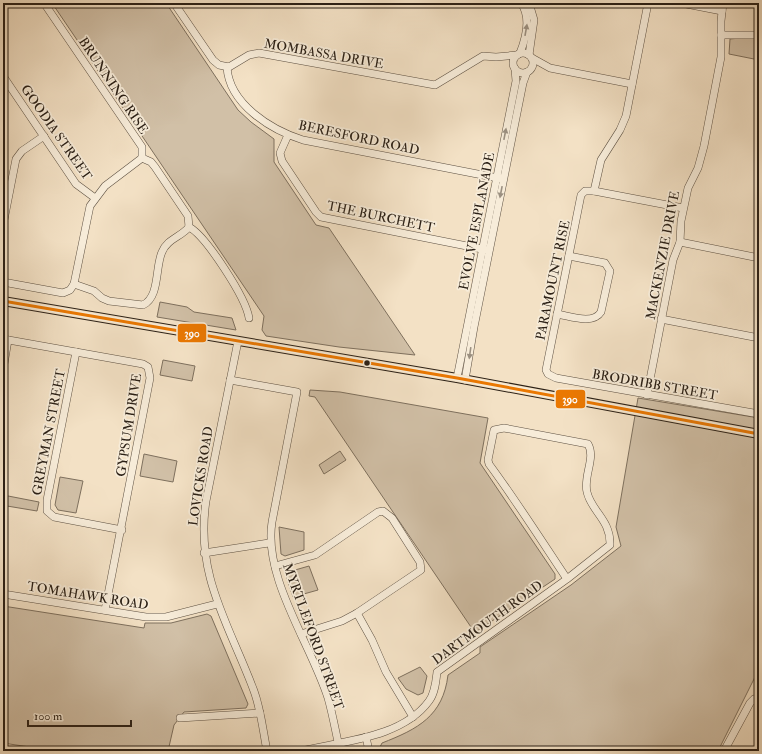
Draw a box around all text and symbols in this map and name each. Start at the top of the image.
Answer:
one-way arrow [523,24,529,36]
street label: BRUNNING RISE [75,34,151,137]
street label: MOMBASSA DRIVE [263,36,385,72]
street label: GOODIA STREET [17,82,95,184]
street label: BERESFORD ROAD [297,117,421,159]
one-way arrow [503,127,509,140]
street label: EVOLVE ESPLANADE [456,151,498,291]
one-way arrow [497,186,503,198]
street label: MACKENZIE DRIVE [643,189,683,321]
street label: THE BURCHETT [325,198,437,236]
street label: PARAMOUNT RISE [532,219,573,342]
line badge: 390 [177,323,207,343]
text: 390 [184,327,200,340]
one-way arrow [467,347,473,359]
unlabelled marker [362,358,372,368]
street label: BRODRIBB STREET [591,366,719,404]
street label: GREYMAN STREET [29,367,69,497]
street label: GYPSUM DRIVE [113,372,145,478]
line badge: 390 [555,389,586,409]
text: 390 [562,393,578,406]
street label: LOVICKS ROAD [185,425,217,527]
street label: MYRTLEFORD STREET [279,561,347,712]
street label: DARTMOUTH ROAD [429,577,546,668]
street label: TOMAHAWK ROAD [26,579,150,613]
scale bar [28,702,131,728]
text: 100 m [34,709,63,724]

